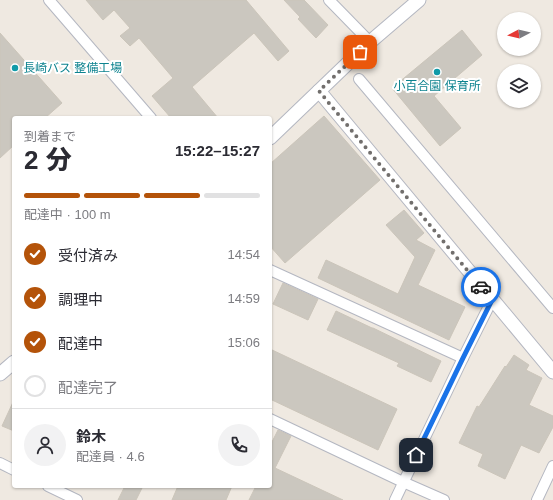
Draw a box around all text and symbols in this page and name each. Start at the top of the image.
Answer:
north arrow [497,12,541,56]
map controls [497,12,541,108]
pin [343,35,377,69]
icon: bag [349,41,371,63]
place label: 長崎バス 整備工場 [23,61,122,75]
marker: 長崎バス 整備工場 [10,63,20,73]
button: layers [497,64,541,108]
marker: 小百合園 保育所 [432,67,442,77]
place label: 小百合園 保育所 [393,79,481,93]
text: 到着まで [24,129,76,144]
text: 15:22–15:27 [175,142,260,159]
text: 2 分 [24,145,72,175]
text: 配達中 · 100 m [24,207,111,222]
icon: check [24,243,46,265]
text: 受付済み [58,247,118,264]
text: 14:54 [227,247,260,262]
courier [461,267,501,307]
icon: car [470,276,492,298]
icon: check [24,287,46,309]
text: 調理中 [58,291,103,308]
text: 14:59 [227,291,260,306]
icon: check [24,331,46,353]
text: 配達中 [58,335,103,352]
text: 15:06 [227,335,260,350]
text: 配達完了 [58,379,118,396]
button: person [24,424,66,466]
button: phone [218,424,260,466]
text: 鈴木 [76,428,106,445]
pin [399,438,433,472]
icon: home [405,444,427,466]
text: 配達員 · 4.6 [76,449,145,464]

